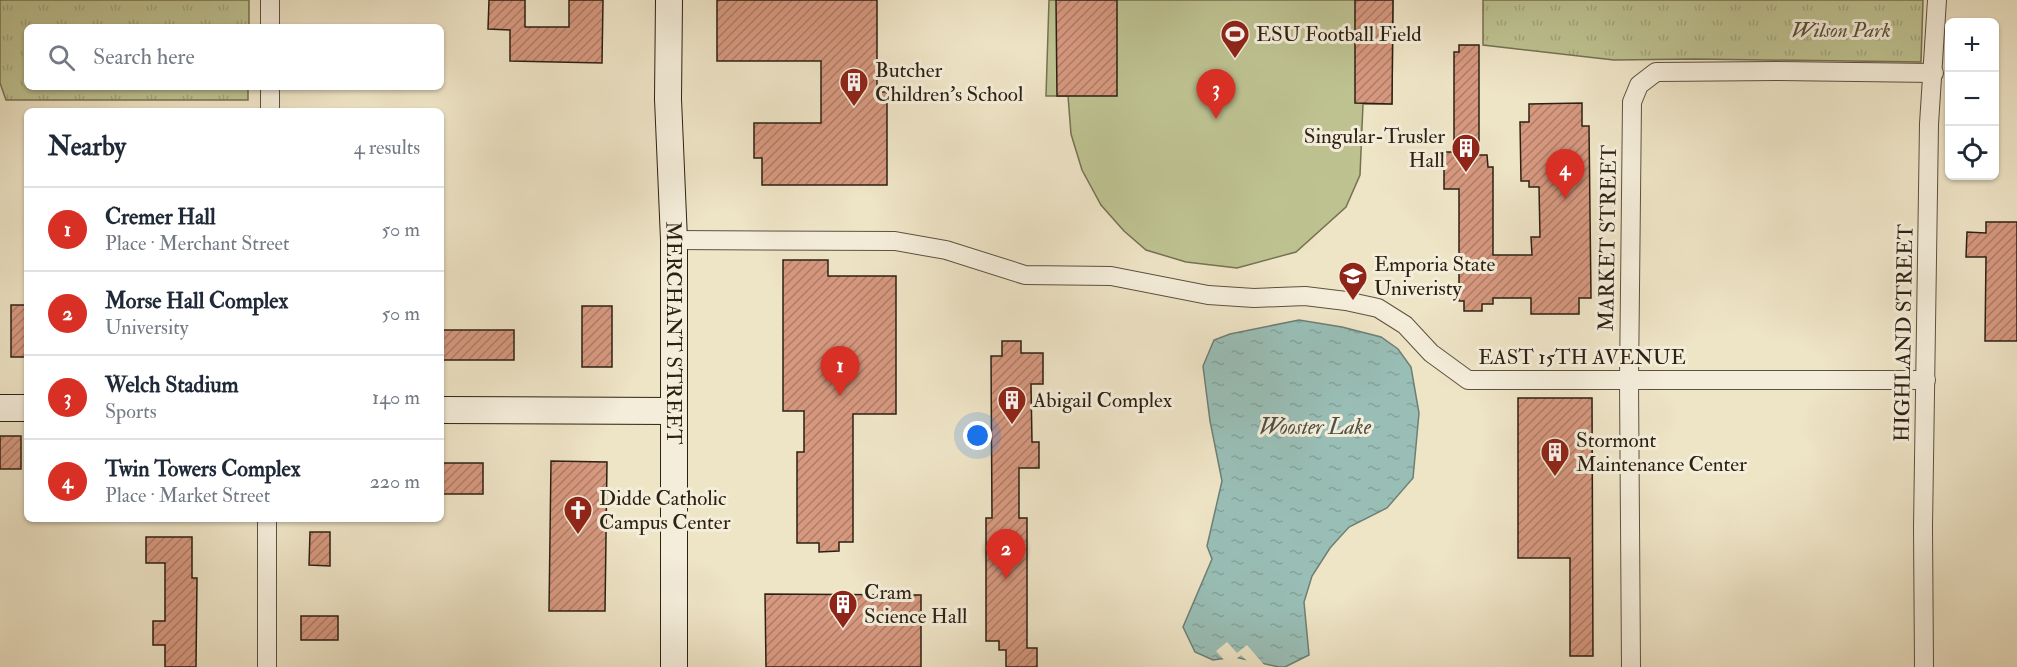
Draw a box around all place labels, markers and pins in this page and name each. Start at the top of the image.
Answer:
sports icon: ESU Football Field [1219,18,1251,60]
place label: ESU Football Field [1256,21,1422,48]
place label: Butcher Children's School [875,57,1024,108]
building icon: Butcher Children's School [838,66,870,108]
pin: 3 [1196,70,1236,119]
place label: Singular-Trusler Hall [1304,123,1446,174]
building icon: Singular-Trusler Hall [1450,132,1482,174]
pin: 4 [1546,150,1584,199]
place label: Emporia State Univeristy [1374,251,1495,302]
school or university icon: Emporia State Univeristy [1337,260,1369,302]
pin: 1 [820,346,860,396]
building icon: Abigail Complex [996,384,1028,426]
place label: Abigail Complex [1032,387,1173,414]
place label: Stormont Maintenance Center [1576,427,1747,478]
building icon: Stormont Maintenance Center [1539,436,1571,478]
place label: Didde Catholic Campus Center [599,485,731,536]
church icon: Didde Catholic Campus Center [562,494,594,536]
pin: 2 [986,530,1026,579]
place label: Cram Science Hall [864,579,968,630]
building icon: Cram Science Hall [827,588,859,630]

